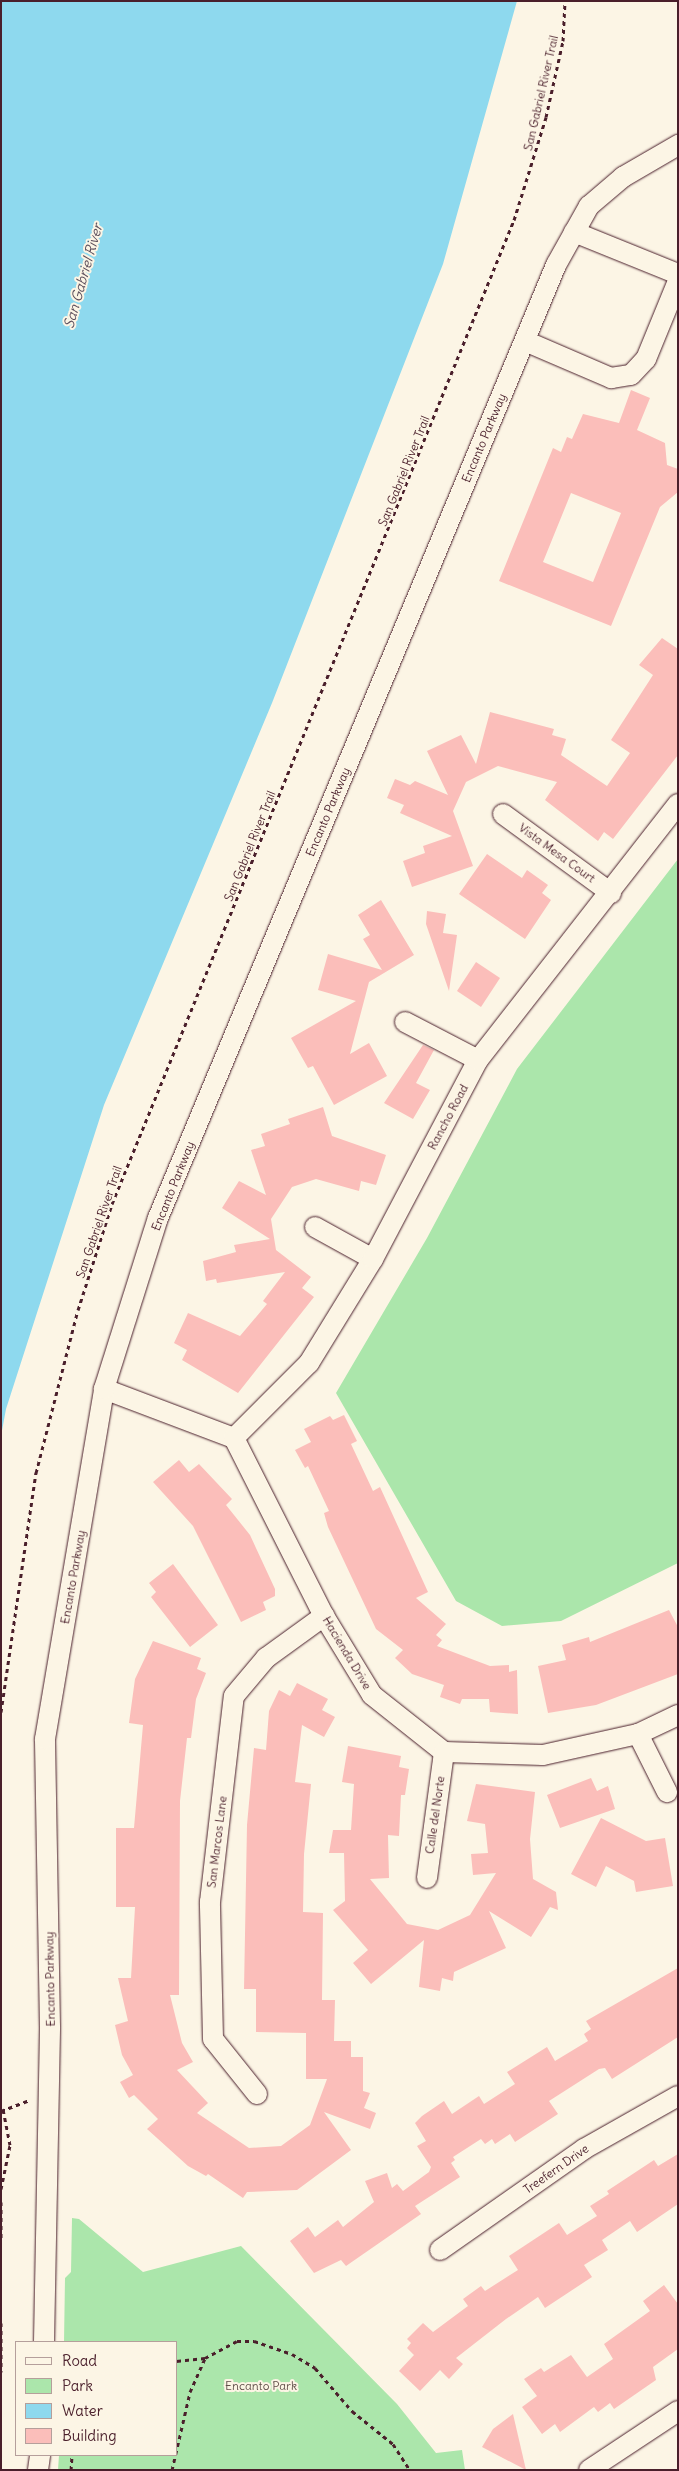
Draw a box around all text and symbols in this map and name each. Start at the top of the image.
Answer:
street label: San Gabriel River Trail [521,34,561,152]
water label: San Gabriel River [60,222,106,330]
street label: Encanto Parkway [459,391,509,485]
street label: San Gabriel River Trail [375,414,433,528]
street label: Encanto Parkway [303,765,353,859]
street label: San Gabriel River Trail [221,789,279,903]
street label: Vista Mesa Court [516,820,598,886]
street label: Rancho Road [425,1082,471,1152]
street label: Encanto Parkway [149,1139,197,1233]
street label: San Gabriel River Trail [73,1164,125,1280]
street label: Encanto Parkway [58,1529,88,1625]
street label: Hacienda Drive [320,1614,374,1692]
street label: Calle del Norte [422,1775,448,1855]
street label: San Marcos Lane [204,1795,230,1889]
street label: Encanto Parkway [42,1931,58,2027]
street label: Treefern Drive [521,2141,591,2197]
legend [15,2341,178,2456]
text: Road [62,2351,97,2370]
text: Park [62,2376,93,2395]
park label: Encanto Park [225,2379,297,2393]
text: Water [62,2401,103,2420]
text: Building [62,2426,117,2445]

